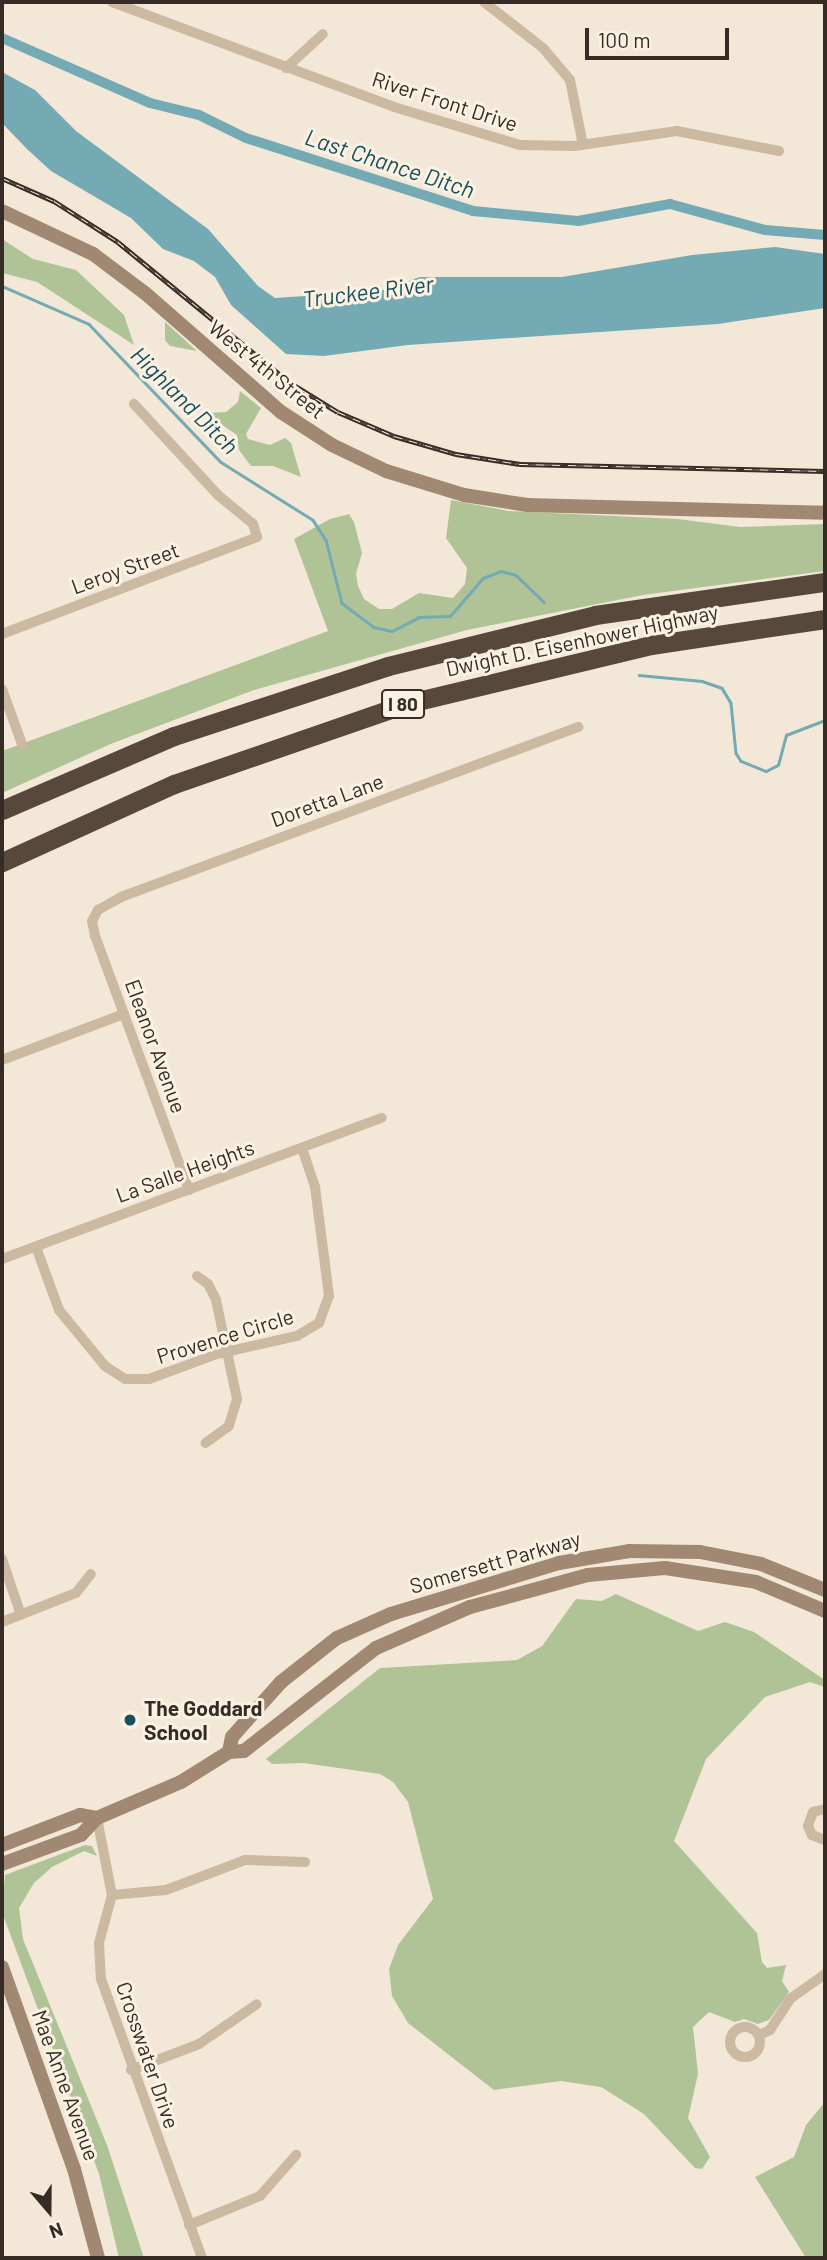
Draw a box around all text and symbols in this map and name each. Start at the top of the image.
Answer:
scale bar [589,14,732,58]
text: 100 m [598,27,651,52]
street label: River Front Drive [369,66,521,136]
water label: Last Chance Ditch [302,123,478,203]
water label: Truckee River [301,269,435,313]
street label: West 4th Street [204,314,330,424]
water label: Highland Ditch [125,340,245,460]
street label: Leroy Street [68,537,182,599]
street label: Dwight D. Eisenhower Highway [444,599,720,681]
road number: I 80 [380,688,426,720]
street label: Doretta Lane [267,768,387,832]
street label: Eleanor Avenue [120,976,192,1116]
street label: La Salle Heights [112,1134,258,1208]
street label: Provence Circle [154,1303,296,1369]
street label: Somersett Parkway [407,1526,583,1598]
place label: The Goddard School [144,1695,262,1745]
marker: The Goddard School [122,1712,138,1728]
street label: Crosswater Drive [111,1978,185,2132]
street label: Mae Anne Avenue [27,2006,105,2164]
north arrow [14,2176,84,2246]
text: N [46,2218,66,2244]

